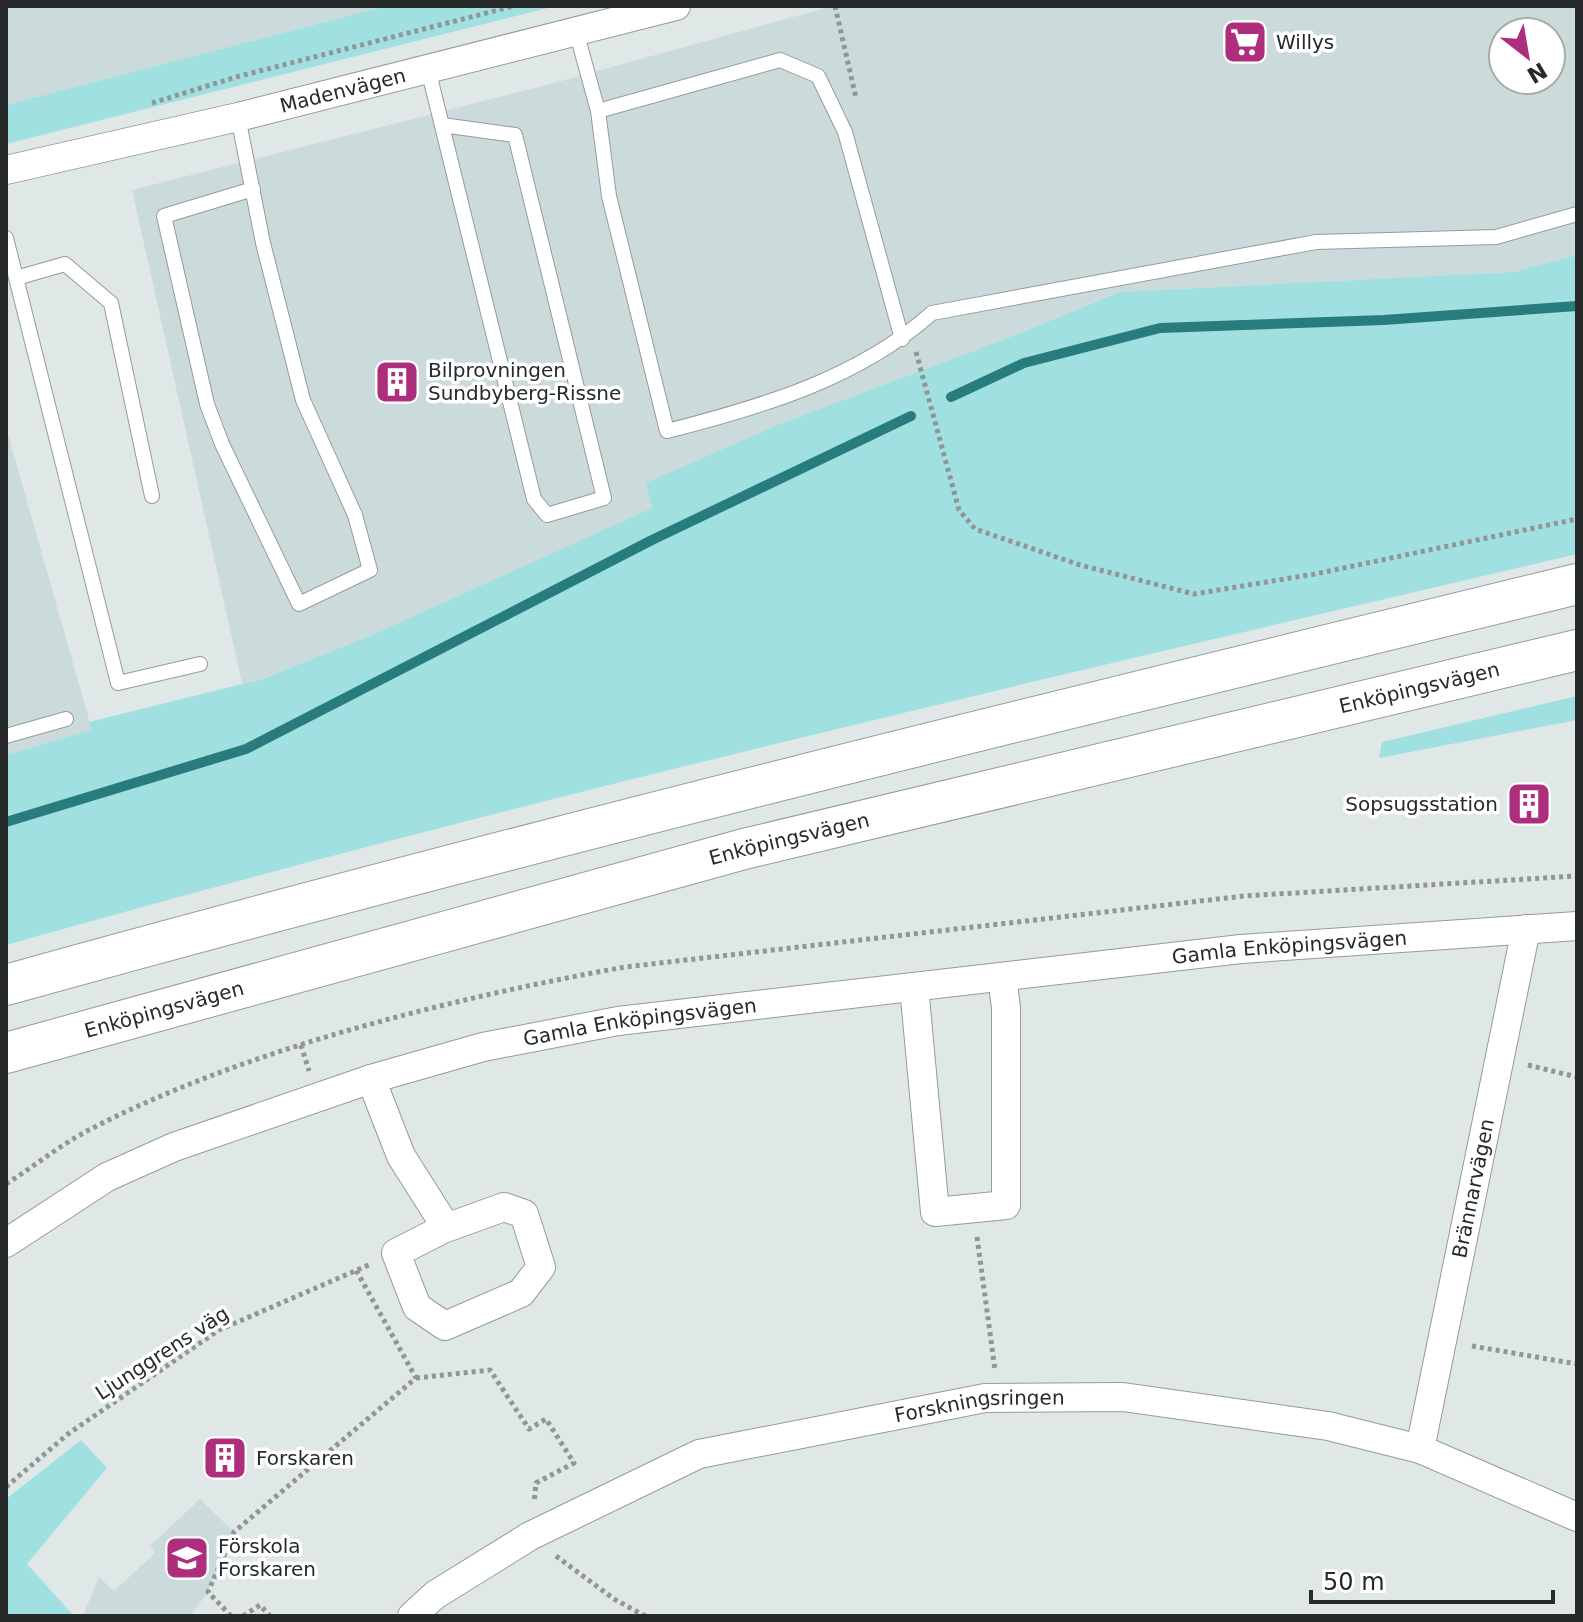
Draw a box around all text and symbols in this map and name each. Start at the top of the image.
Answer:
north arrow [1487,16,1567,96]
supermarket icon: Willys [1221,18,1269,66]
place label: Willys [1276,30,1334,54]
text: N [1523,57,1551,88]
street label: Madenvägen [277,63,408,118]
building icon: Bilprovningen Sundbyberg-Rissne [373,358,421,406]
place label: Bilprovningen Sundbyberg-Rissne [428,358,621,405]
street label: Enköpingsvägen [1337,657,1502,718]
building icon: Sopsugsstation [1505,780,1553,828]
place label: Sopsugsstation [1345,792,1498,816]
street label: Enköpingsvägen [706,807,872,870]
street label: Gamla Enköpingsvägen [1171,926,1408,969]
street label: Enköpingsvägen [82,976,246,1043]
street label: Gamla Enköpingsvägen [521,993,758,1051]
street label: Brännarvägen [1447,1116,1499,1260]
street label: Ljunggrens väg [91,1301,233,1405]
street label: Forskningsringen [892,1385,1065,1427]
building icon: Forskaren [201,1434,249,1482]
place label: Forskaren [256,1446,354,1470]
school or university icon: Förskola Forskaren [163,1534,211,1582]
place label: Förskola Forskaren [218,1534,316,1581]
scale bar [1311,1554,1553,1604]
text: 50 m [1323,1568,1385,1596]

